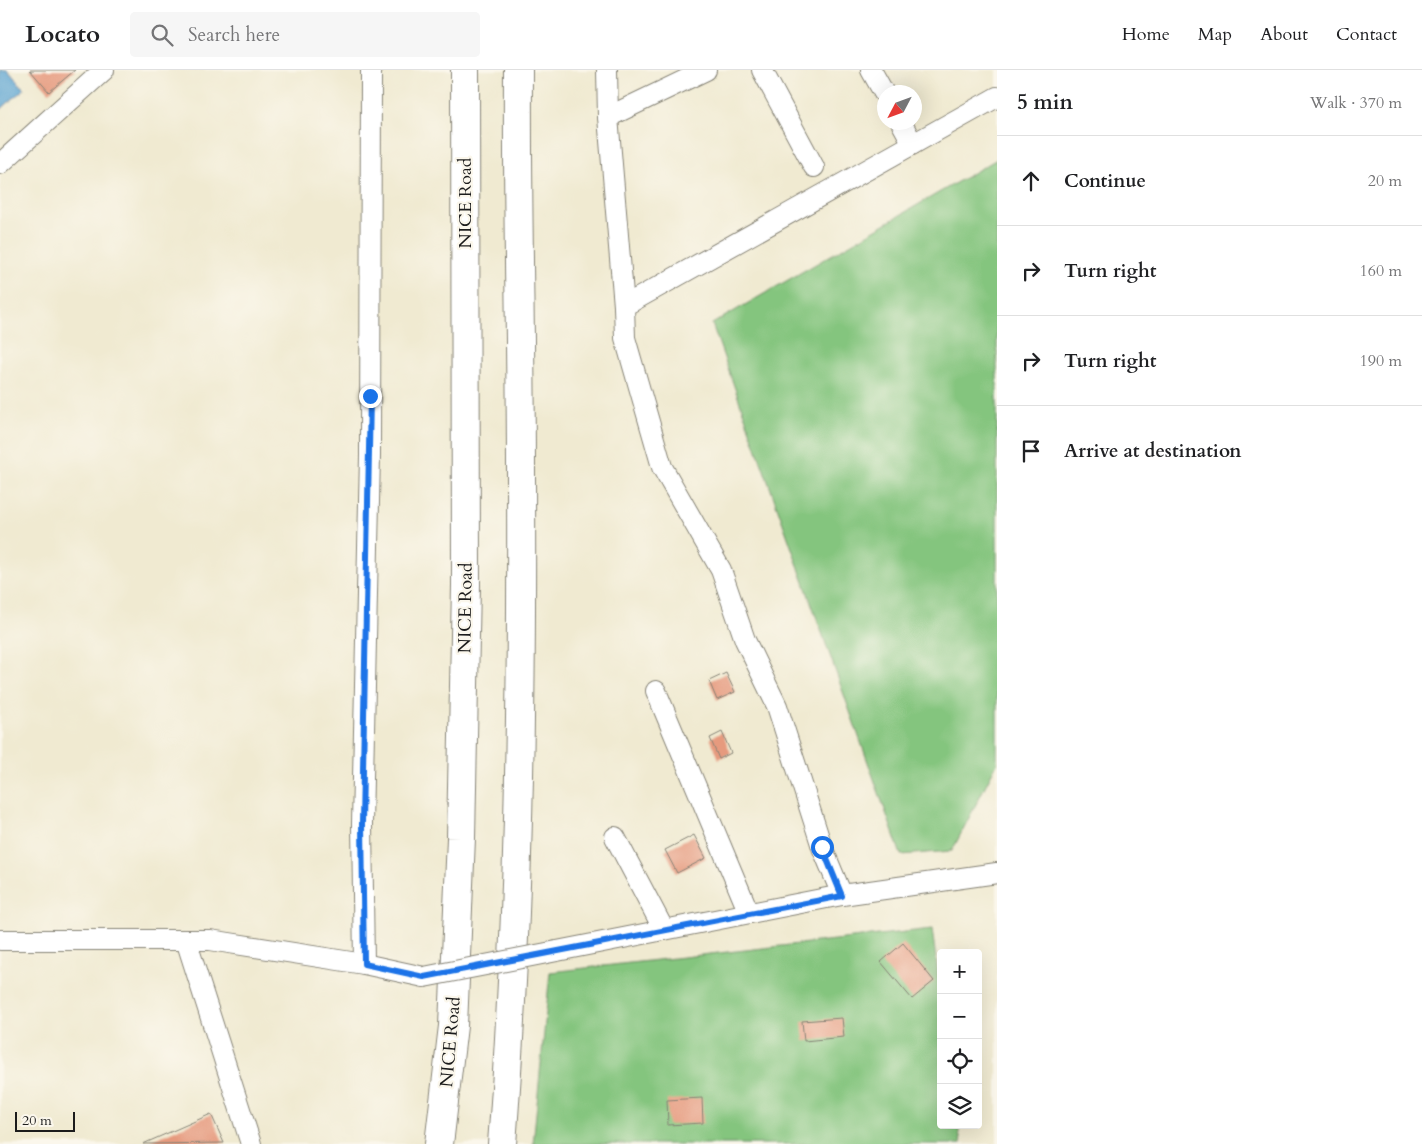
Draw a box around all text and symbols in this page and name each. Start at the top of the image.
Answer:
search box [130,12,480,57]
text: Locato [25,18,100,51]
icon: search [148,21,176,49]
text: Search here [188,22,280,48]
text: Home [1122,22,1170,47]
text: Map [1198,22,1232,47]
text: About [1260,22,1308,47]
text: Contact [1336,22,1397,47]
north arrow [877,85,922,130]
text: 5 min [1017,88,1073,117]
text: Walk · 370 m [1310,92,1402,114]
street label: NICE Road [453,157,478,248]
icon: ahead [1017,167,1045,195]
text: Continue [1064,168,1146,194]
text: 20 m [1368,170,1402,192]
icon: right [1017,257,1045,285]
text: Turn right [1064,258,1156,284]
text: 160 m [1360,260,1402,282]
icon: right [1017,347,1045,375]
text: Turn right [1064,348,1156,374]
text: 190 m [1360,350,1402,372]
route end [359,385,382,408]
icon: arrive [1017,437,1045,465]
text: Arrive at destination [1064,438,1241,464]
street label: NICE Road [452,562,479,654]
route start [811,836,834,859]
map controls [937,949,982,1129]
button: + [937,949,982,994]
button: − [937,994,982,1039]
street label: NICE Road [434,995,467,1088]
button: locate [937,1039,982,1084]
button: layers [937,1084,982,1129]
scale bar [15,1109,75,1132]
text: 20 m [22,1111,52,1130]

